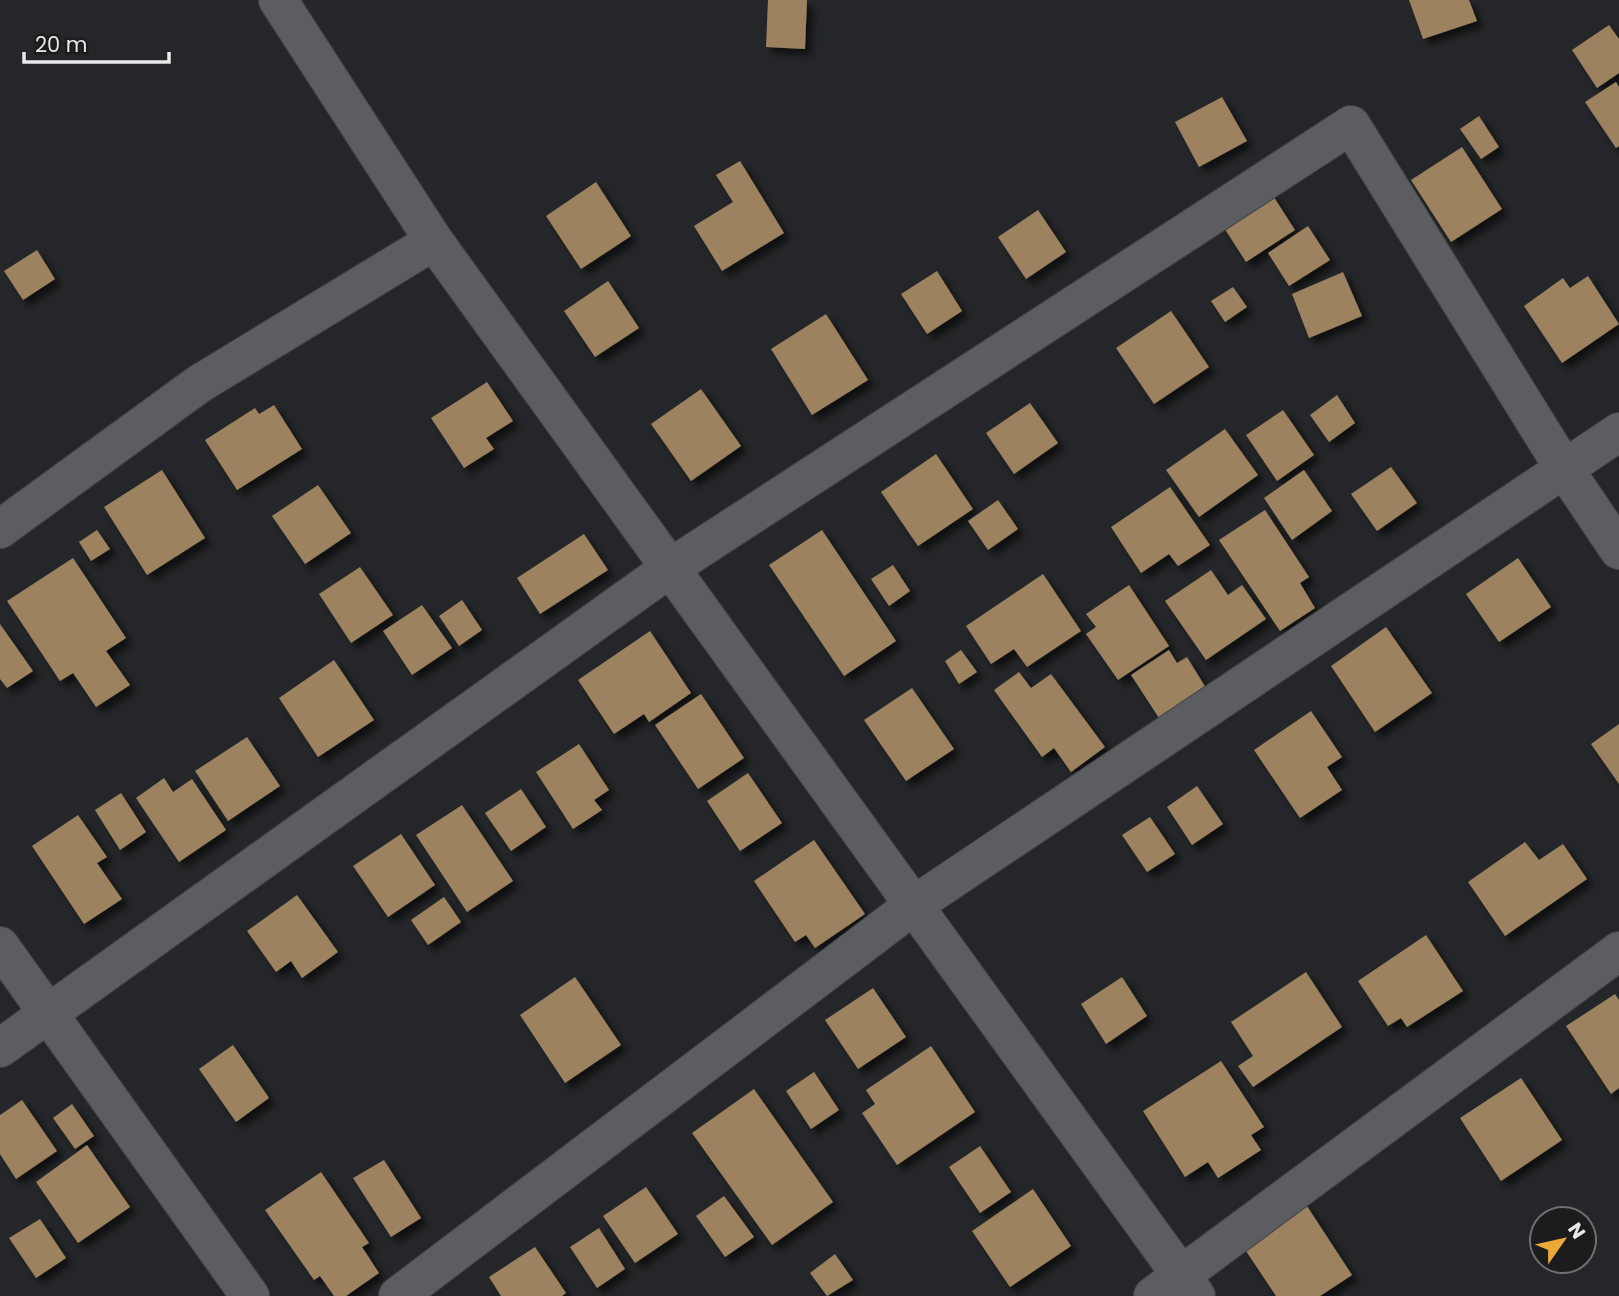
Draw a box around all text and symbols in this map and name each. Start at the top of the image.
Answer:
scale bar [24,21,170,65]
text: 20 m [35,30,88,59]
north arrow [1528,1205,1598,1275]
text: N [1561,1217,1592,1244]

